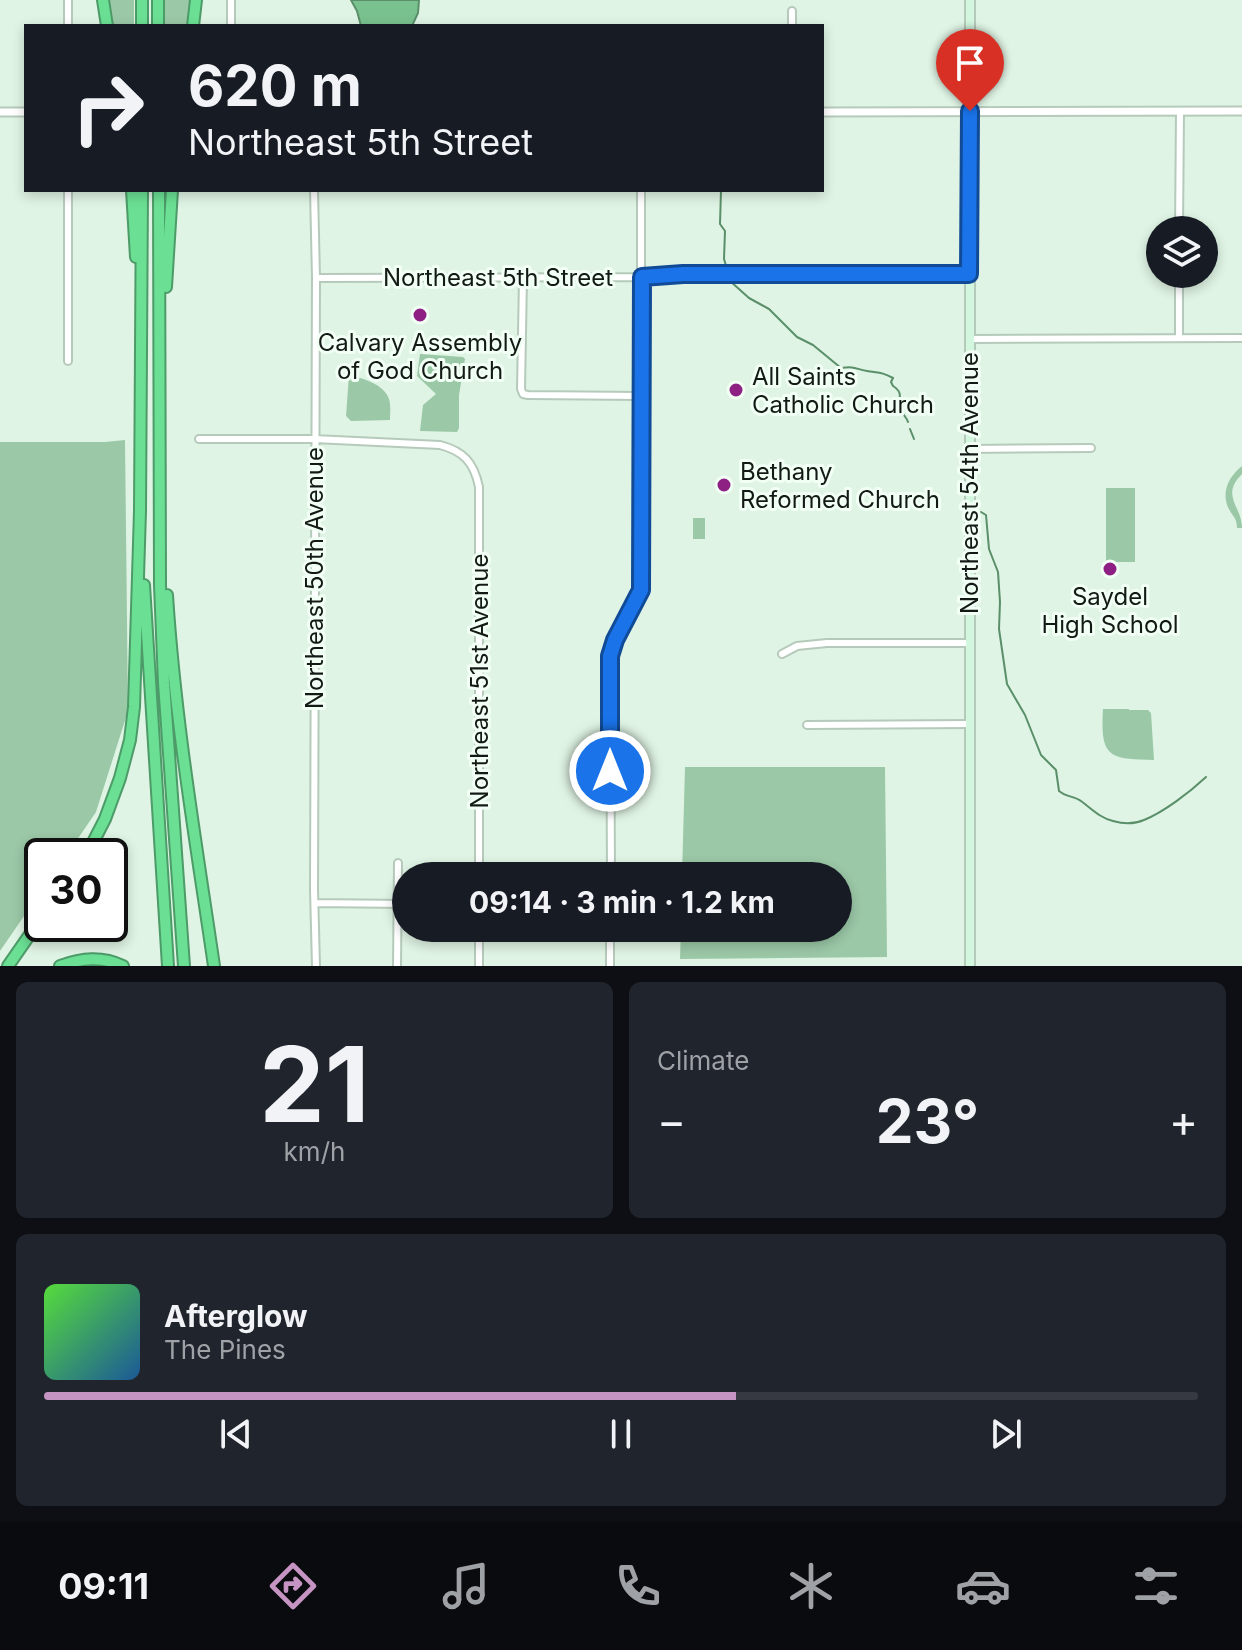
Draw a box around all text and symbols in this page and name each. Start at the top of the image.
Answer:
pin [936,29,1004,111]
icon: arrive [948,41,992,85]
text: 620 m [188,52,362,120]
icon: right [56,56,160,160]
text: Northeast 5th Street [188,120,533,164]
map controls [1146,216,1218,288]
button: layers [1146,216,1218,288]
street label: Northeast 5th Street [383,263,613,292]
marker: Calvary Assembly of God Church [411,306,429,324]
place label: Calvary Assembly of God Church [318,328,522,385]
street label: Northeast 54th Avenue [955,352,984,614]
place label: All Saints Catholic Church [752,362,934,419]
marker: All Saints Catholic Church [727,381,745,399]
street label: Northeast 50th Avenue [300,447,329,709]
place label: Bethany Reformed Church [740,457,940,514]
marker: Bethany Reformed Church [715,476,733,494]
street label: Northeast 51st Avenue [465,554,494,808]
marker: Saydel High School [1101,560,1119,578]
place label: Saydel High School [1041,582,1179,639]
position arrow [568,729,652,813]
speed limit sign: 30 [24,838,128,942]
text: 09:14 · 3 min · 1.2 km [469,884,775,920]
text: 21 [259,1021,370,1147]
text: Climate [657,1045,749,1076]
text: 23° [876,1085,979,1157]
text: − [657,1094,686,1148]
text: + [1169,1094,1198,1148]
text: km/h [284,1136,345,1167]
text: Afterglow [164,1298,308,1334]
text: The Pines [164,1334,286,1365]
icon: previous [214,1412,258,1456]
icon: pause [599,1412,643,1456]
icon: next [984,1412,1028,1456]
icon: directions [265,1558,321,1614]
icon: music [438,1558,494,1614]
icon: phone [610,1558,666,1614]
icon: climate [783,1558,839,1614]
icon: car [955,1558,1011,1614]
icon: filters [1128,1558,1184,1614]
text: 09:11 [58,1564,149,1608]

